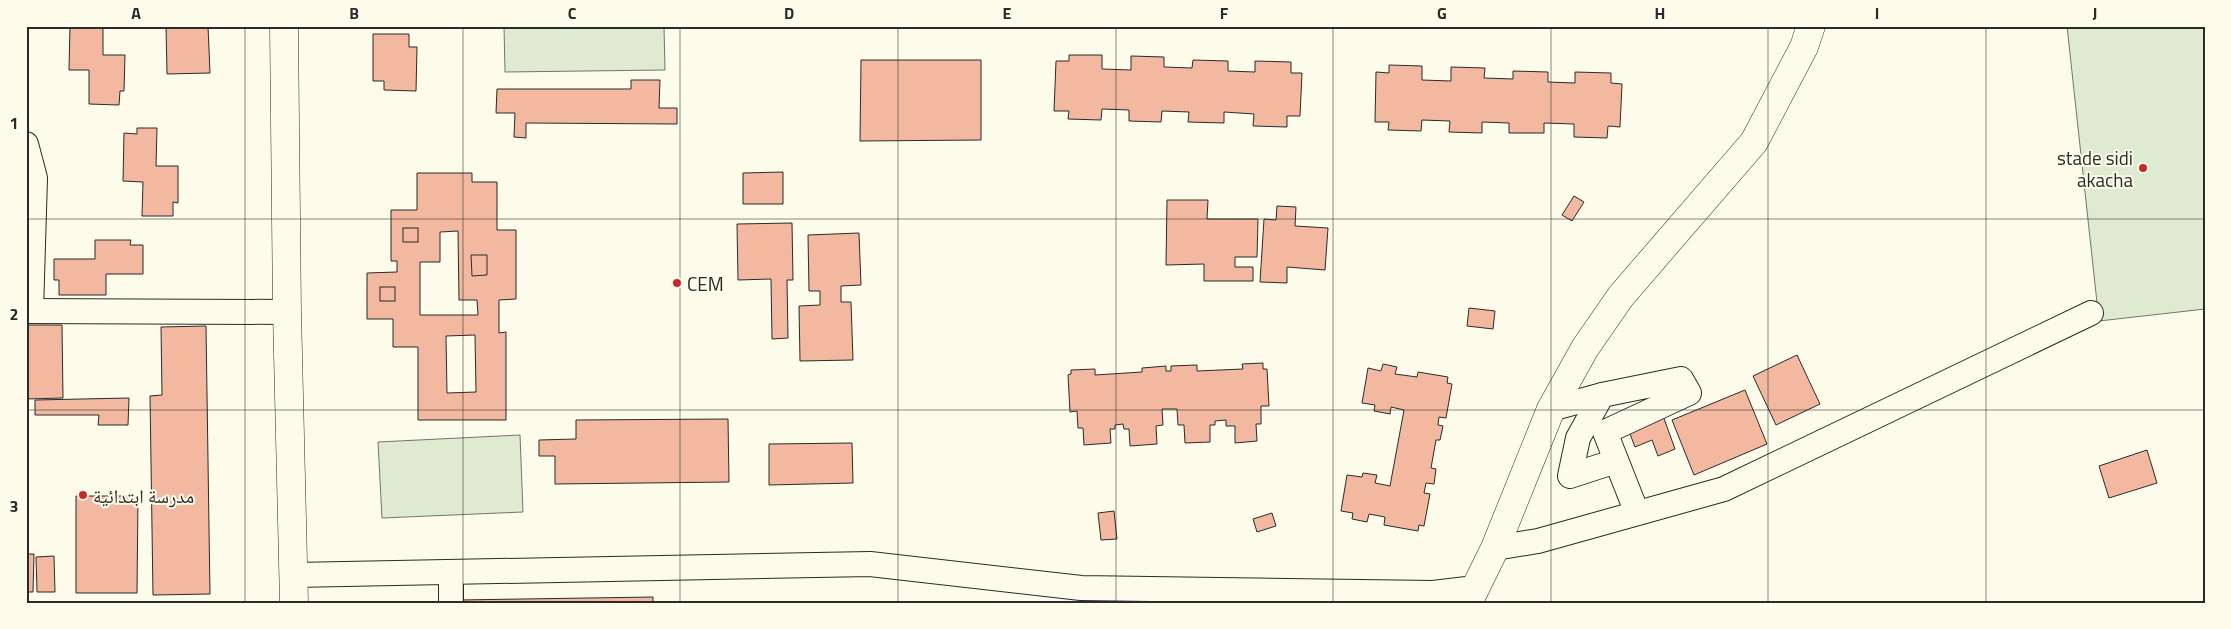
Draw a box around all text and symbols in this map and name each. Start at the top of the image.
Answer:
text: A [131,1,141,25]
text: B [349,1,359,25]
text: C [568,1,577,25]
text: D [784,1,794,25]
text: E [1003,1,1012,25]
text: F [1220,1,1229,25]
text: G [1437,1,1447,25]
text: H [1655,1,1665,25]
text: I [1875,1,1879,25]
text: J [2093,1,2097,25]
text: 1 [10,111,18,135]
place label: stade sidi akacha [2057,143,2133,194]
marker: stade sidi akacha [2137,162,2149,174]
place label: CEM [687,269,724,298]
marker: CEM [671,277,683,289]
text: 2 [10,302,18,326]
place label: مدرسة ابتدائية [93,481,194,510]
marker: مدرسة ابتدائية [77,489,89,501]
text: 3 [10,494,18,518]

